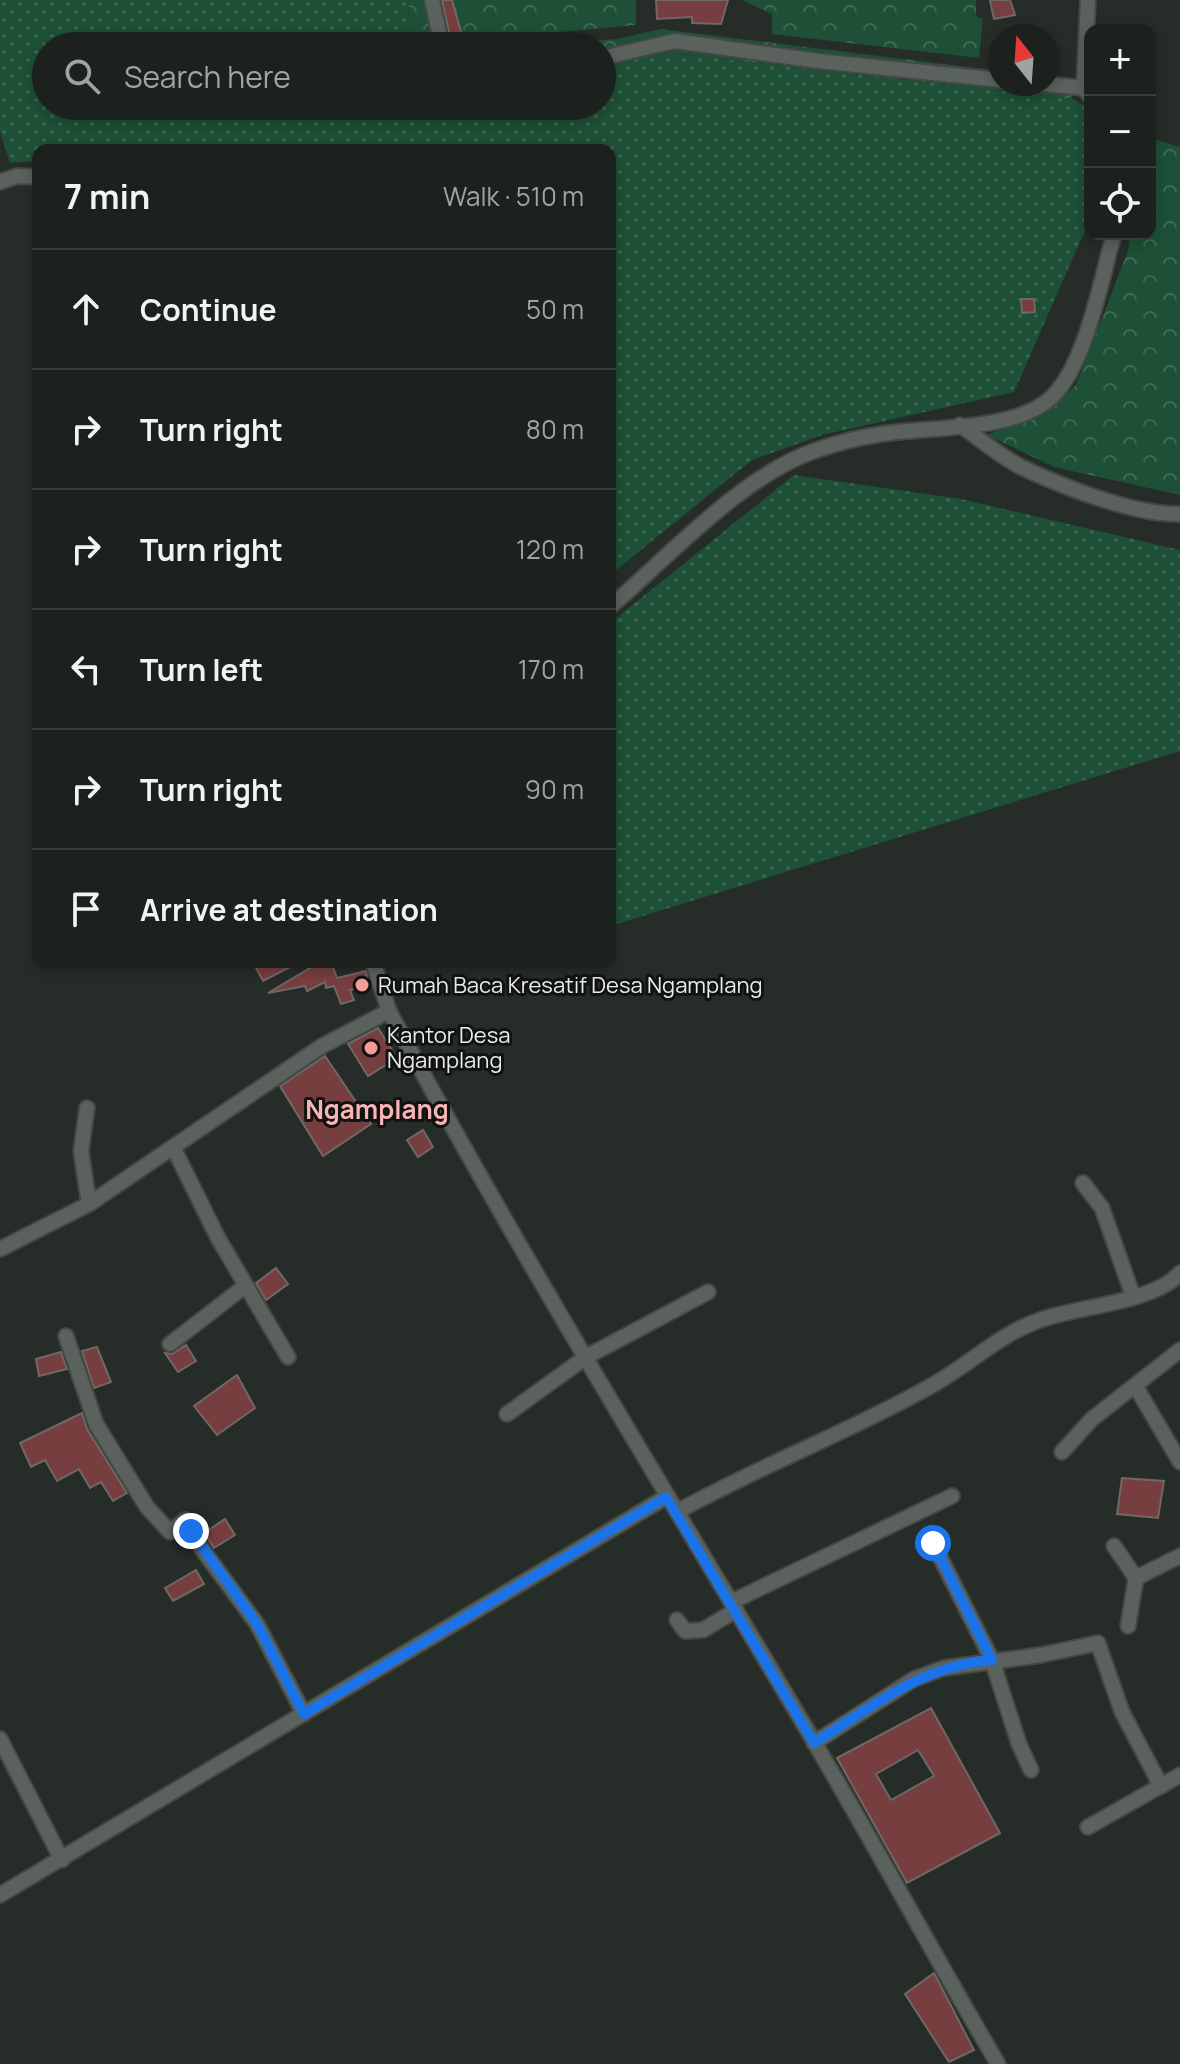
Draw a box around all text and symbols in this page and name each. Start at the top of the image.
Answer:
north arrow [988,24,1060,96]
map controls [1084,24,1156,240]
button: + [1084,24,1156,96]
search box [32,32,616,120]
icon: search [60,54,104,98]
text: Search here [124,56,291,97]
button: − [1084,96,1156,168]
button: locate [1084,168,1156,240]
text: 7 min [64,173,150,219]
text: Walk · 510 m [443,178,584,214]
icon: ahead [64,287,108,331]
text: Continue [140,289,276,330]
text: 50 m [526,291,584,327]
icon: right [64,407,108,451]
text: Turn right [140,409,283,450]
text: 80 m [526,411,584,447]
icon: right [64,527,108,571]
text: Turn right [140,529,283,570]
text: 120 m [516,531,584,567]
icon: left [64,647,108,691]
text: Turn left [140,649,263,690]
text: 170 m [518,651,584,687]
icon: right [64,767,108,811]
text: Turn right [140,769,283,810]
text: 90 m [525,771,584,807]
icon: arrive [64,887,108,931]
text: Arrive at destination [140,889,438,930]
place label: Rumah Baca Kresatif Desa Ngamplang [378,970,763,1000]
marker: Rumah Baca Kresatif Desa Ngamplang [353,976,371,994]
place label: Kantor Desa Ngamplang [387,1020,510,1075]
marker: Kantor Desa Ngamplang [362,1039,380,1057]
district label: Ngamplang [305,1091,449,1127]
route end [173,1513,209,1549]
route start [915,1525,951,1561]

